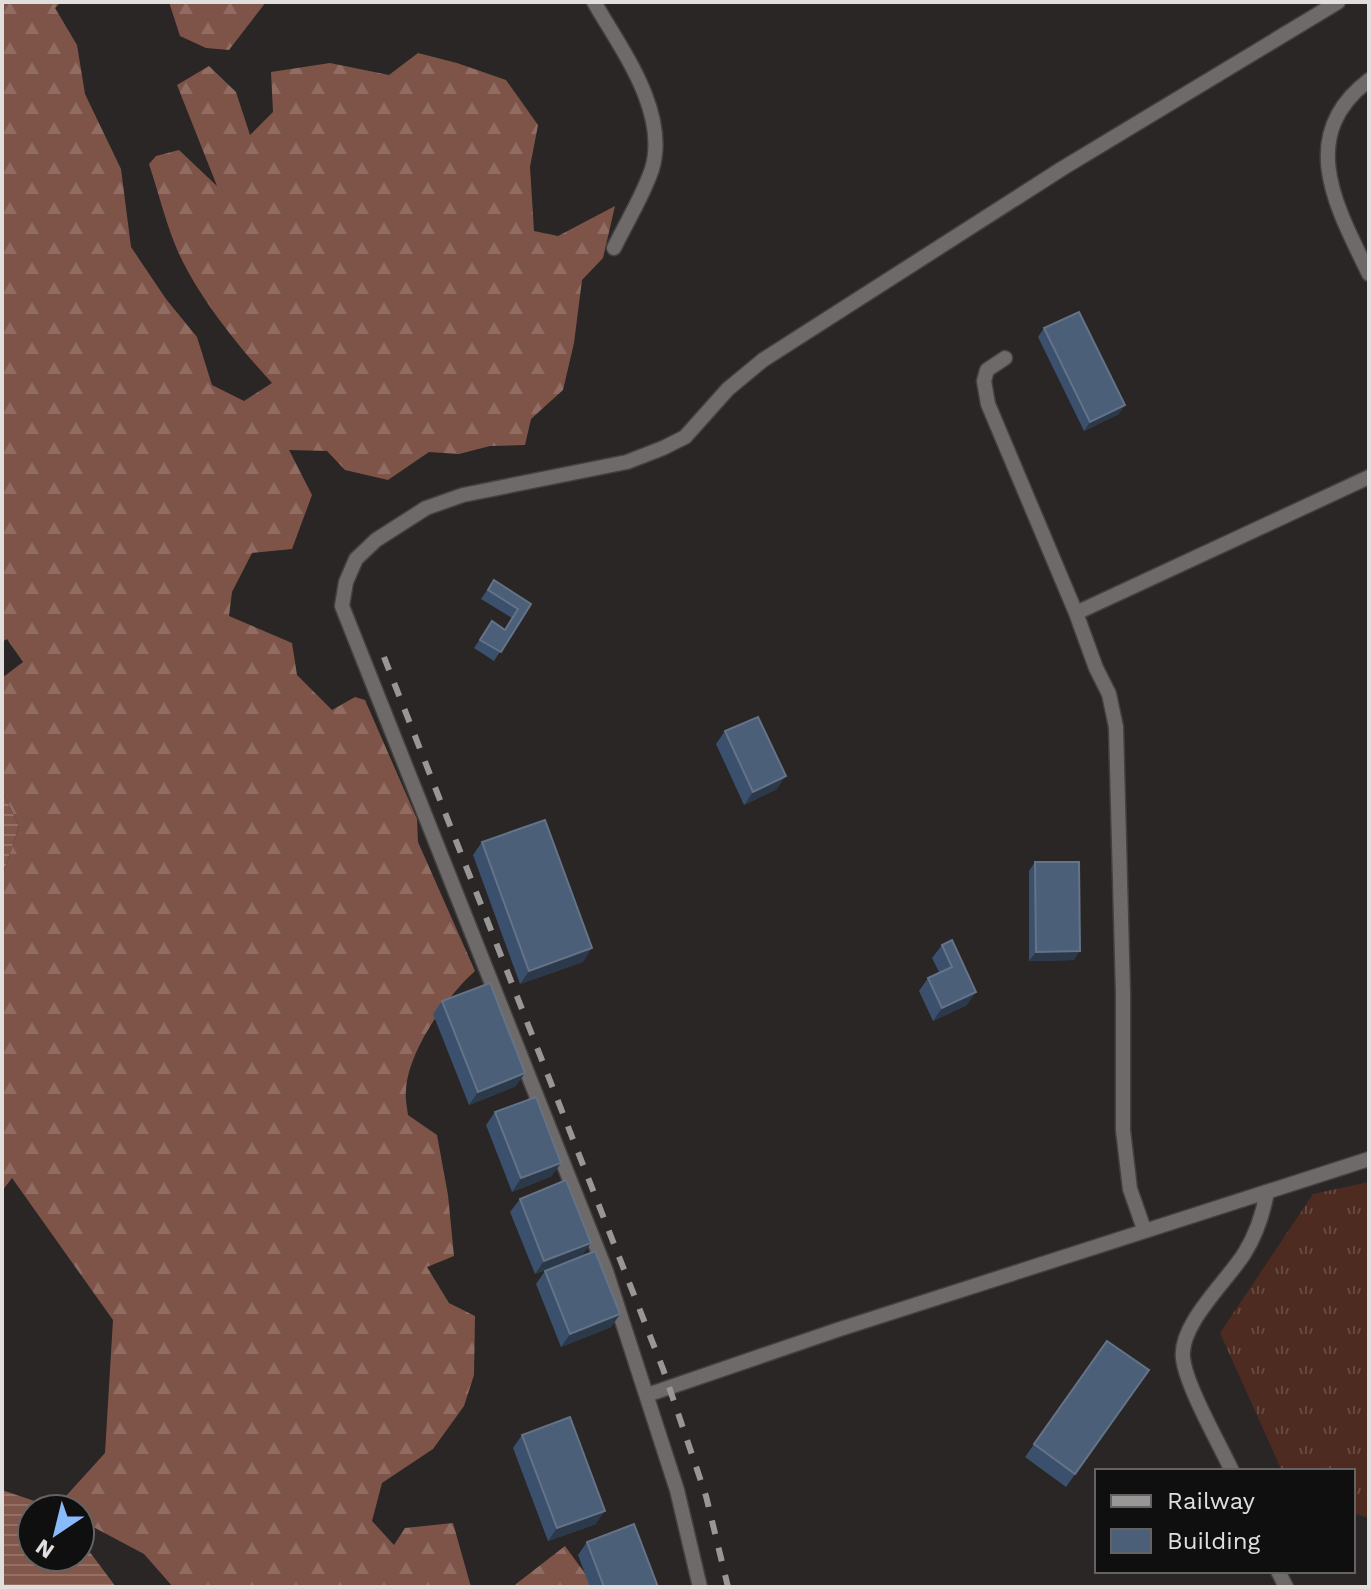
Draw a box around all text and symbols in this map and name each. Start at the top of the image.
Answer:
legend [1095,1469,1355,1573]
text: Railway [1167,1487,1256,1515]
north arrow [16,1493,96,1573]
text: Building [1167,1527,1260,1555]
text: N [31,1534,59,1564]

